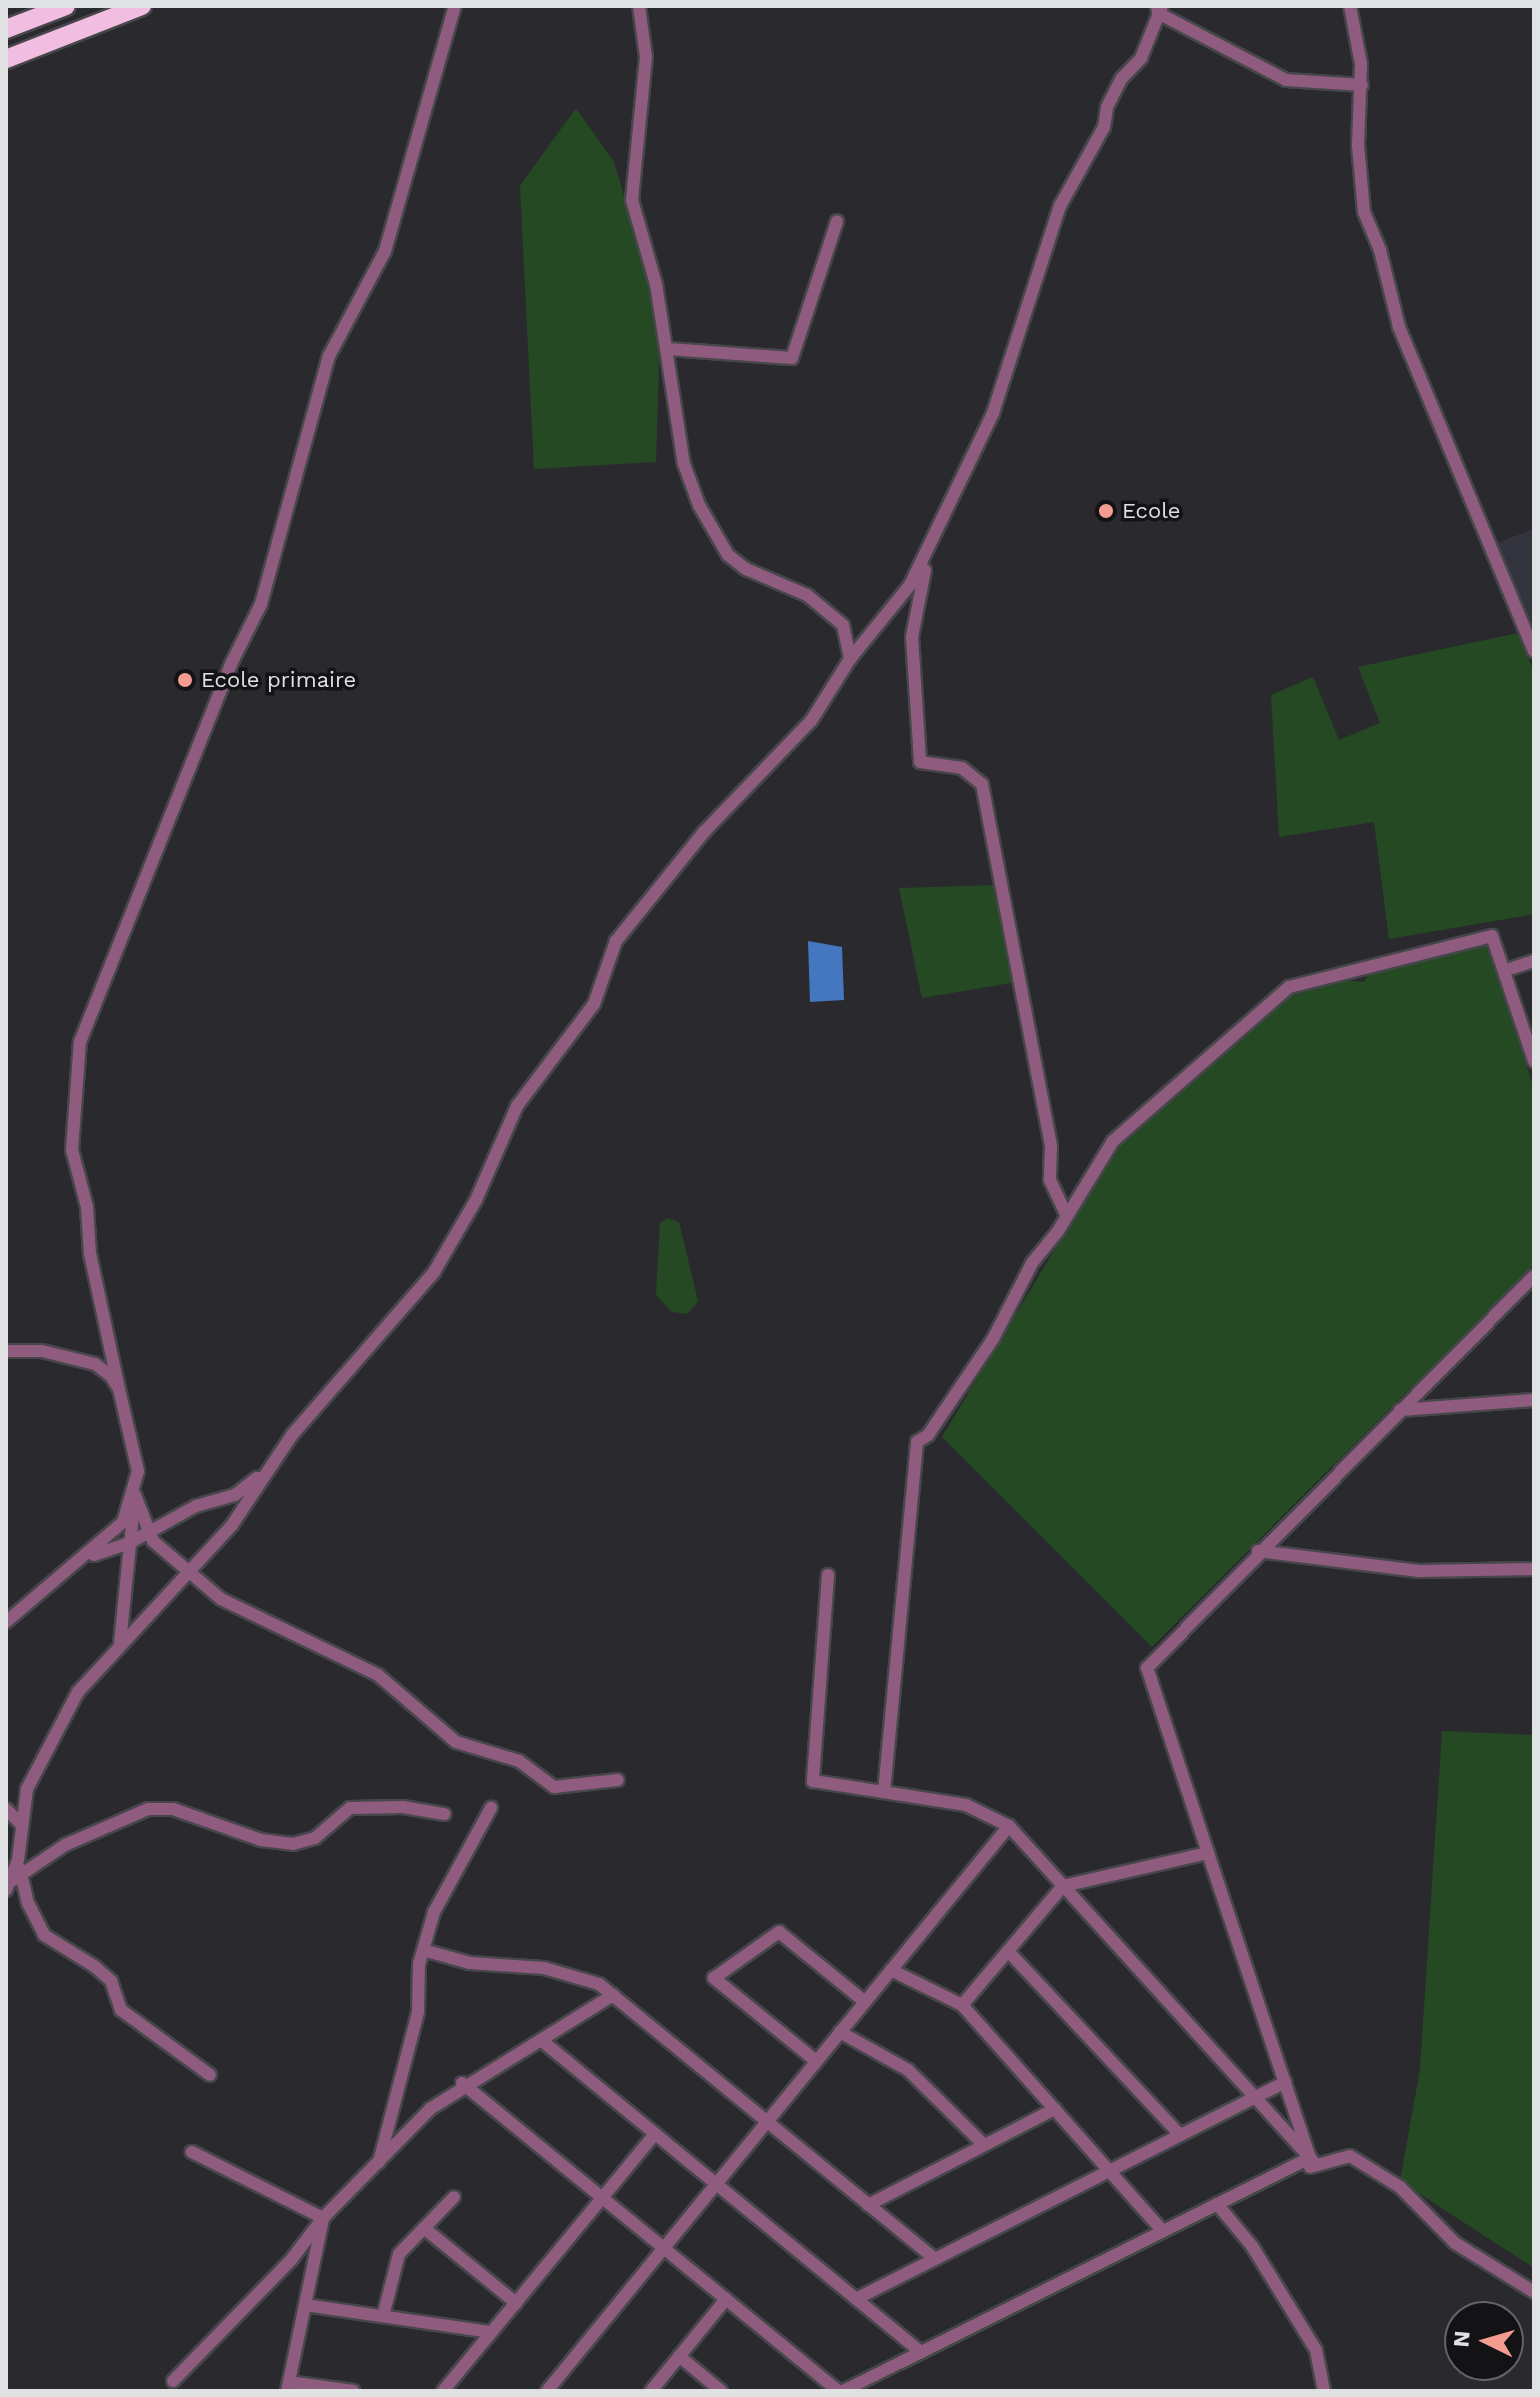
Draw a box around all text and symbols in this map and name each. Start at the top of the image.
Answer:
place label: Ecole [1122,498,1181,524]
marker: Ecole [1097,502,1115,520]
place label: Ecole primaire [201,667,356,693]
marker: Ecole primaire [176,671,194,689]
north arrow [1444,2301,1524,2381]
text: N [1448,2330,1475,2348]

